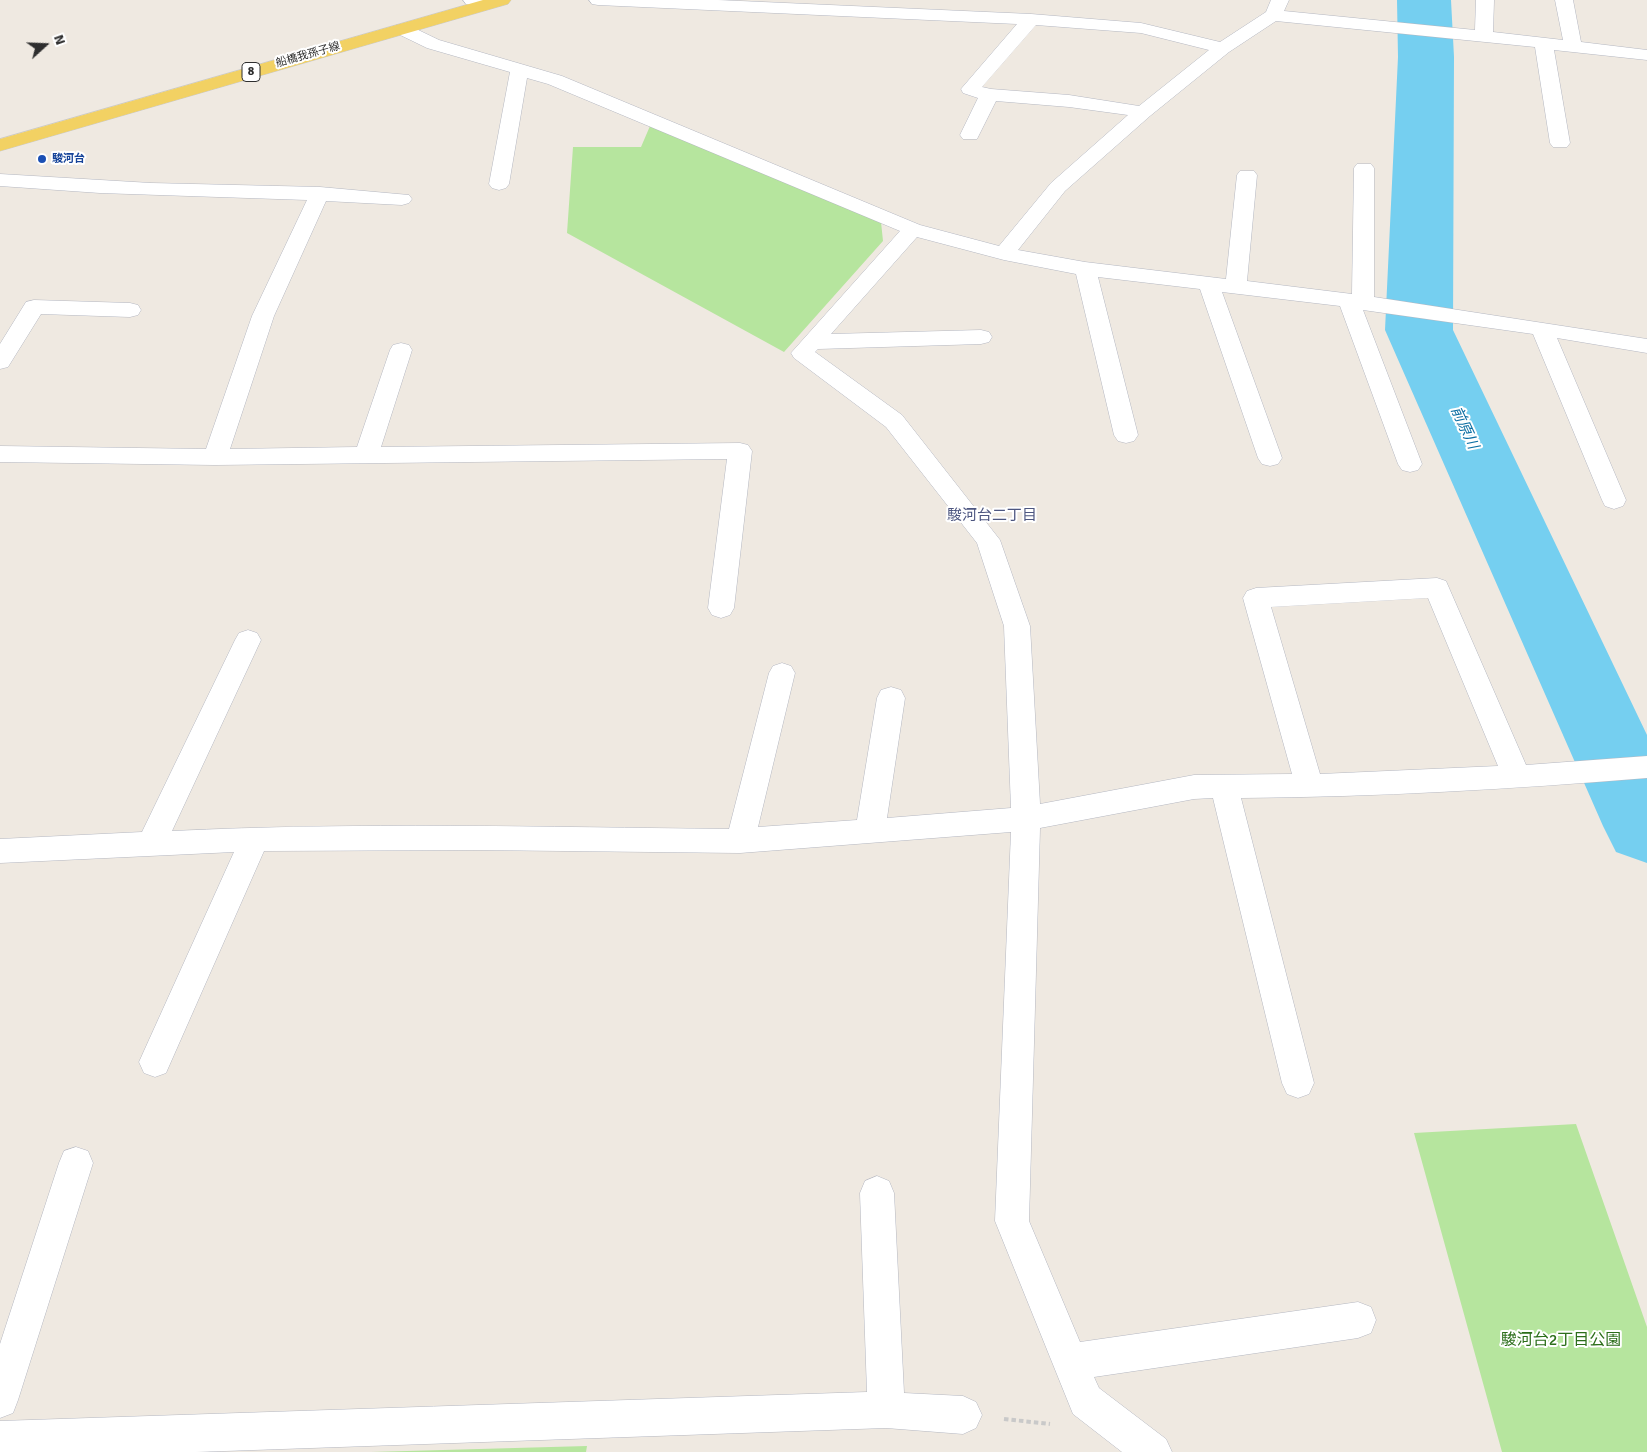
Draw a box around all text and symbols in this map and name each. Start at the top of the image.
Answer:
north arrow [20,20,70,70]
text: N [50,32,69,47]
street label: 船橋我孫子線 [274,40,342,70]
road number: 8 [242,62,260,82]
place label: 駿河台 [52,152,85,166]
marker: 駿河台 [36,153,48,165]
water label: 前原川 [1446,404,1482,452]
district label: 駿河台二丁目 [947,507,1037,525]
park label: 駿河台2丁目公園 [1501,1331,1621,1351]

